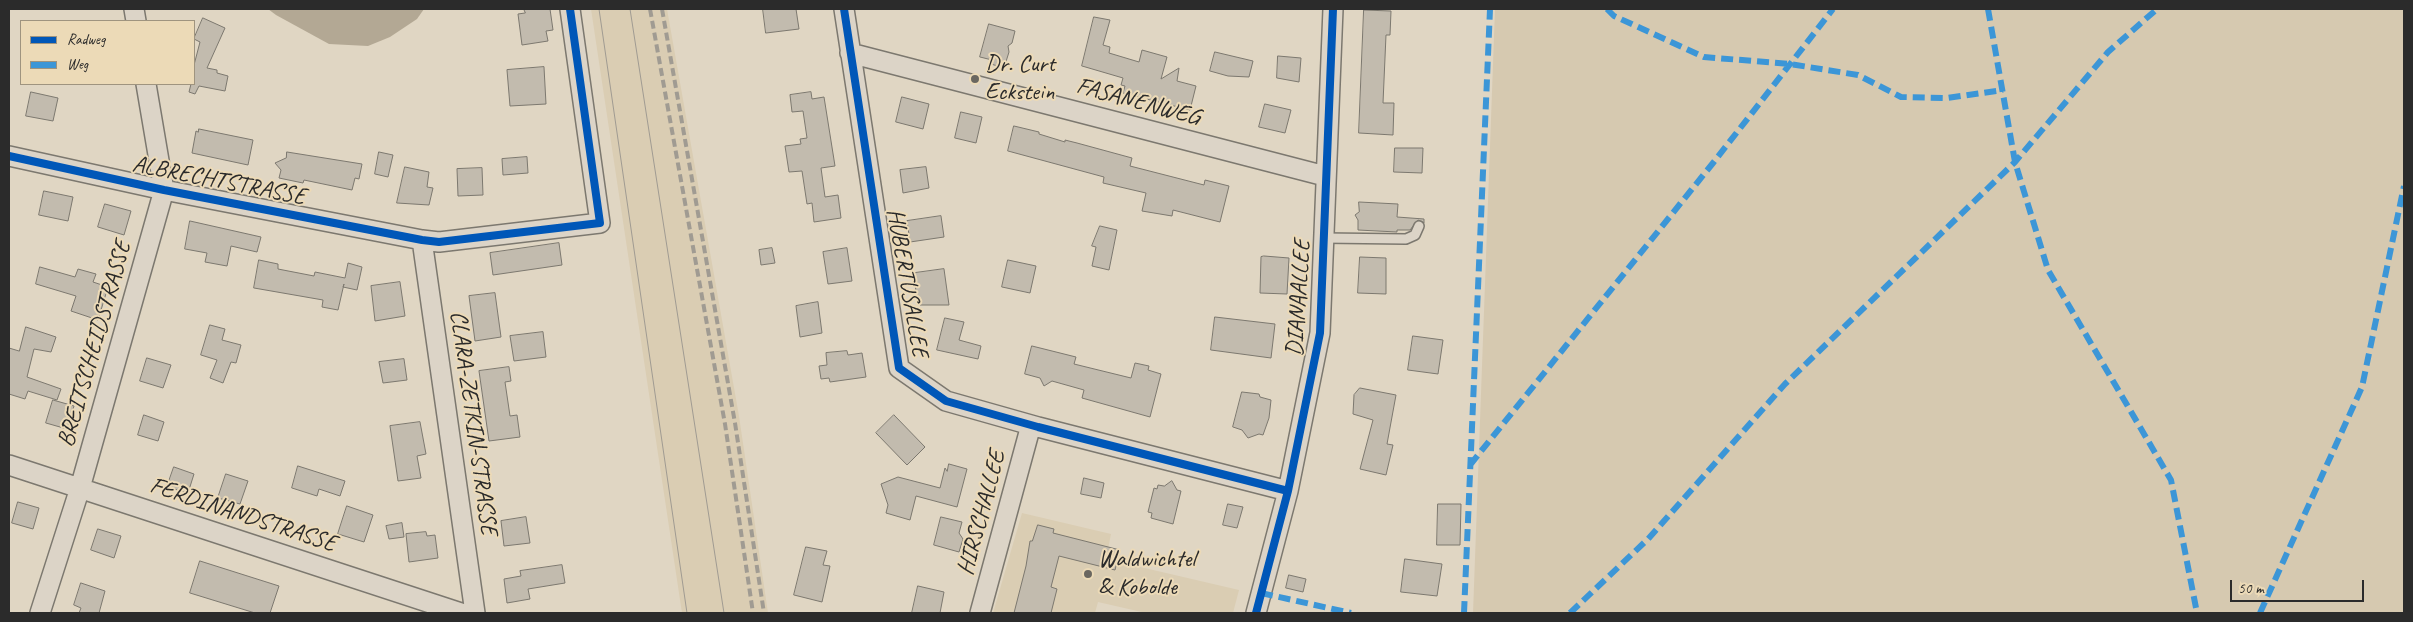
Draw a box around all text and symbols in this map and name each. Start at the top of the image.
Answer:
legend [20,20,195,85]
text: Radweg [67,30,105,49]
place label: Dr. Curt Eckstein [985,51,1055,107]
text: Weg [67,55,88,74]
street label: FASANENWEG [1073,72,1203,132]
marker: Dr. Curt Eckstein [969,73,981,85]
street label: ALBRECHTSTRASSE [130,150,308,212]
street label: HUBERTUSALLEE [880,206,934,360]
street label: BREITSCHEIDSTRASSE [52,238,138,450]
street label: DIANAALLEE [1281,239,1317,357]
street label: CLARA-ZETKIN-STRASSE [443,309,503,537]
street label: HIRSCHALLEE [952,448,1012,578]
street label: FERDINANDSTRASSE [146,471,340,559]
place label: Waldwichtel & Kobolde [1098,546,1195,602]
marker: Waldwichtel & Kobolde [1082,568,1094,580]
scale bar [2233,570,2367,602]
text: 50 m [2238,579,2264,598]

